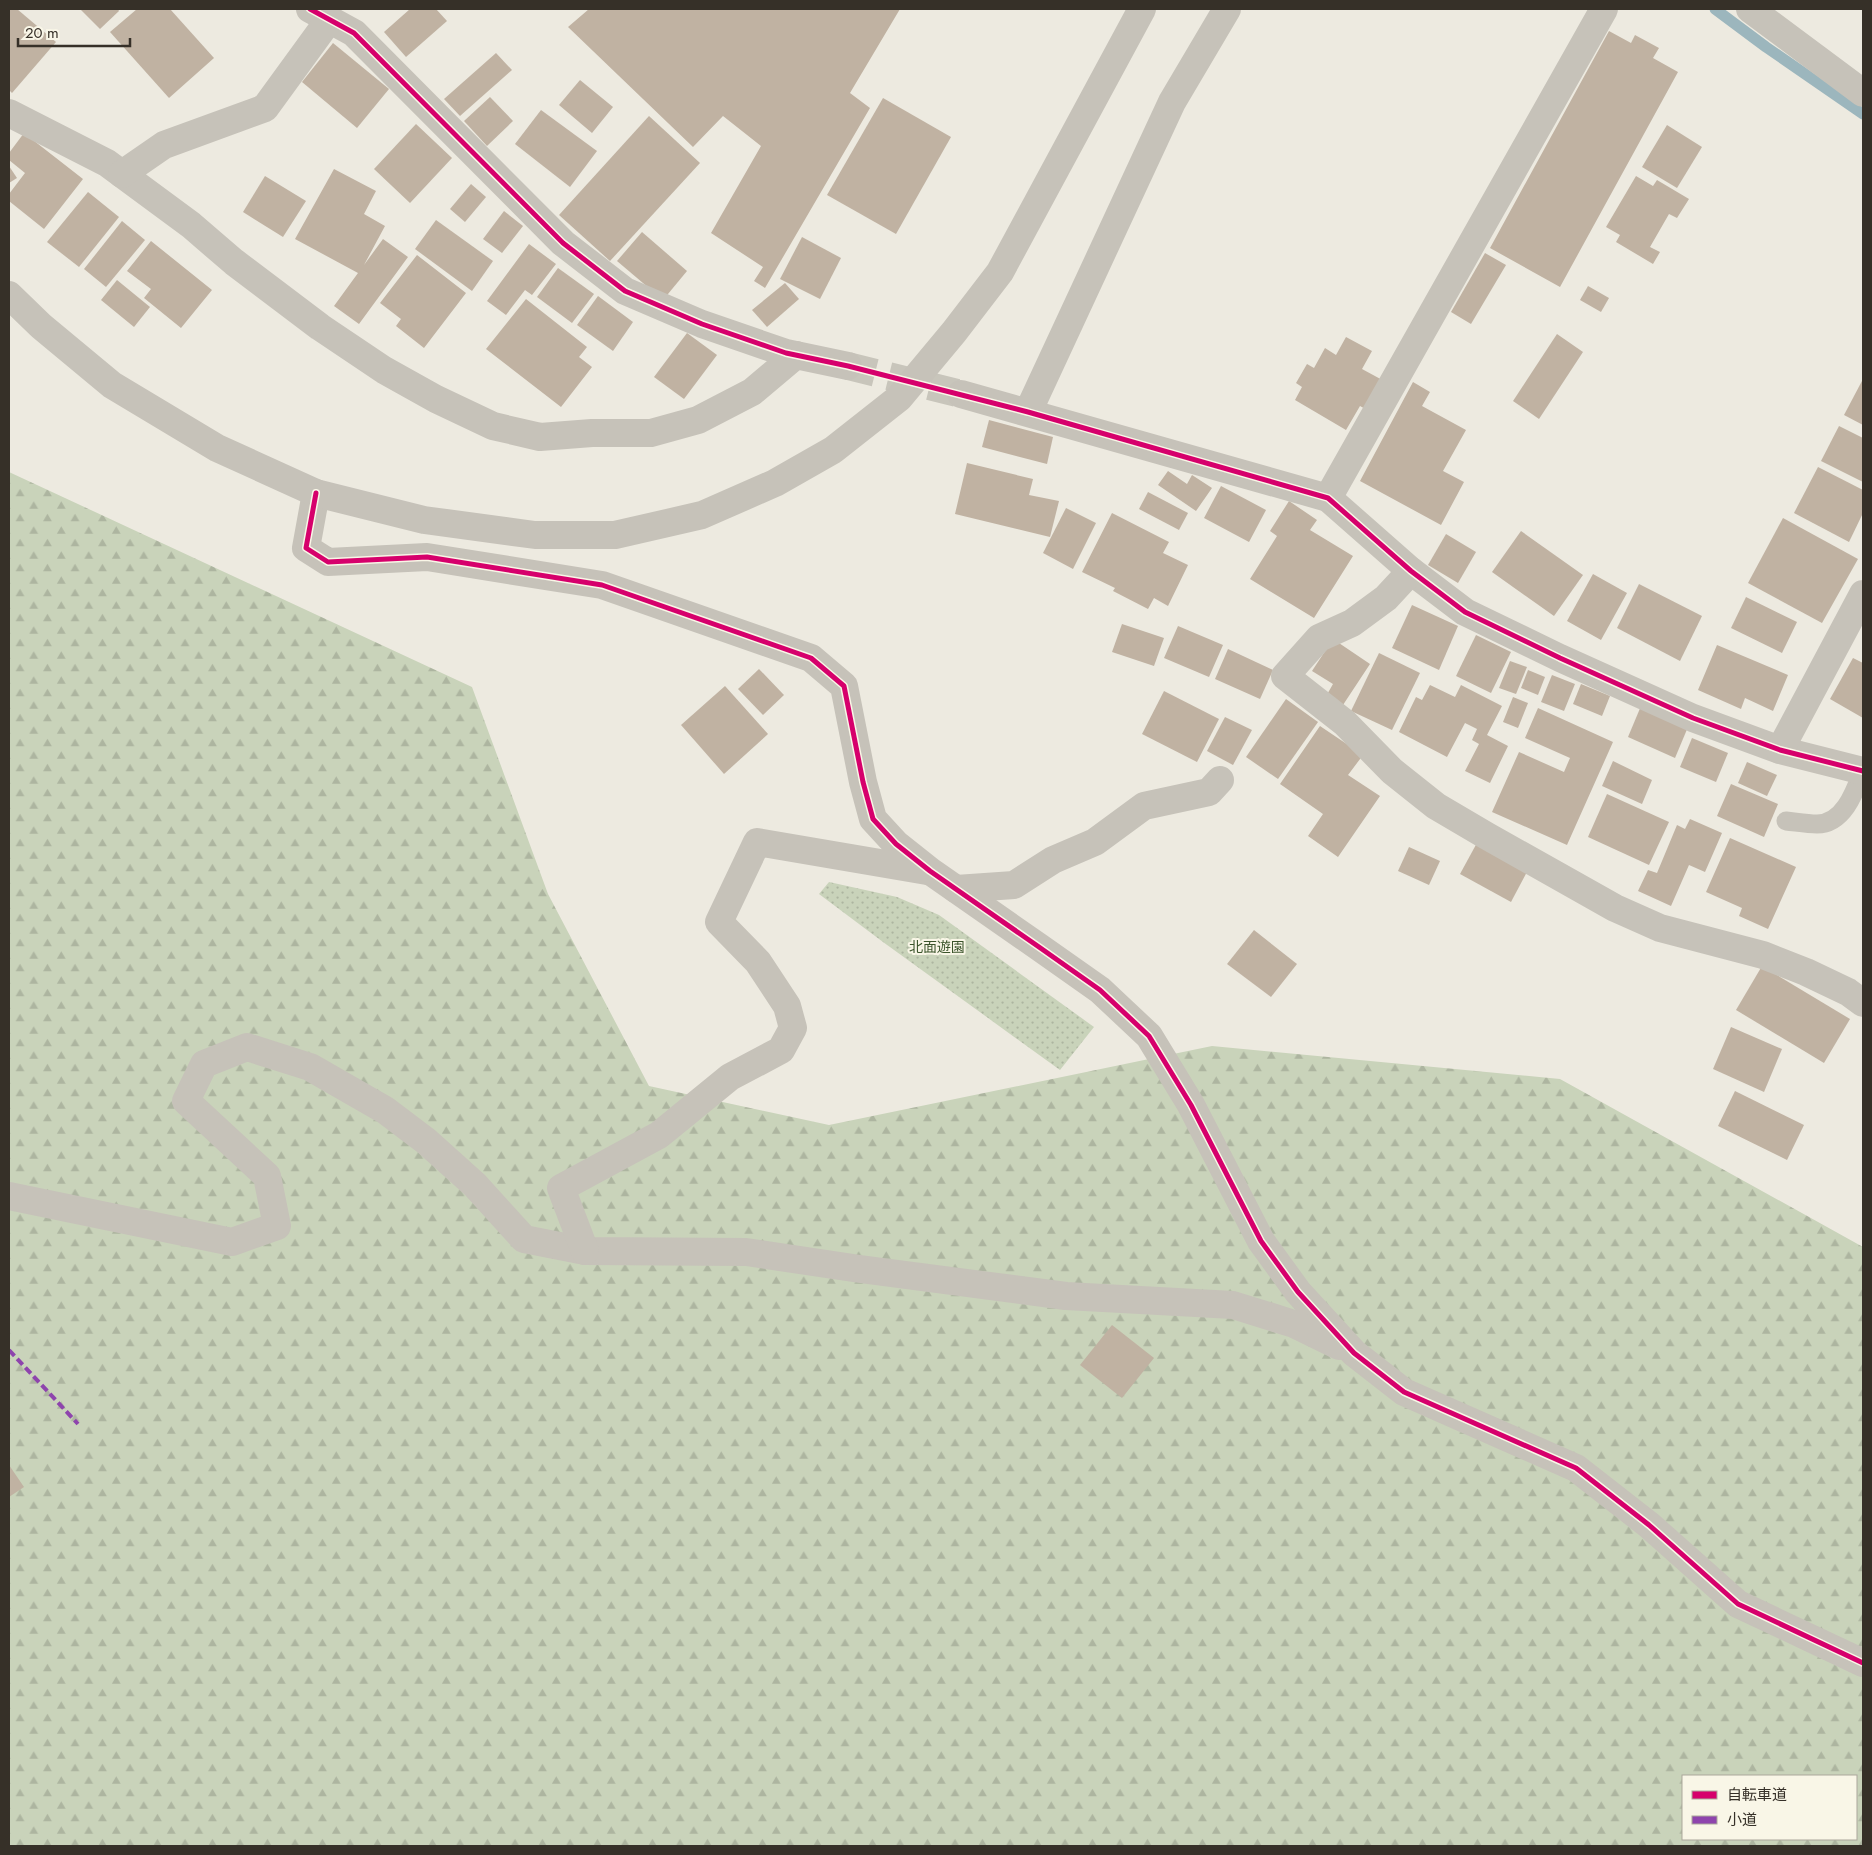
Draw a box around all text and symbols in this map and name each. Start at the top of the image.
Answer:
scale bar [18,15,130,47]
text: 20 m [25,22,59,44]
park label: 北面遊園 [909,937,965,957]
legend [1682,1775,1857,1840]
text: 自転車道 [1727,1784,1787,1806]
text: 小道 [1727,1809,1757,1831]

